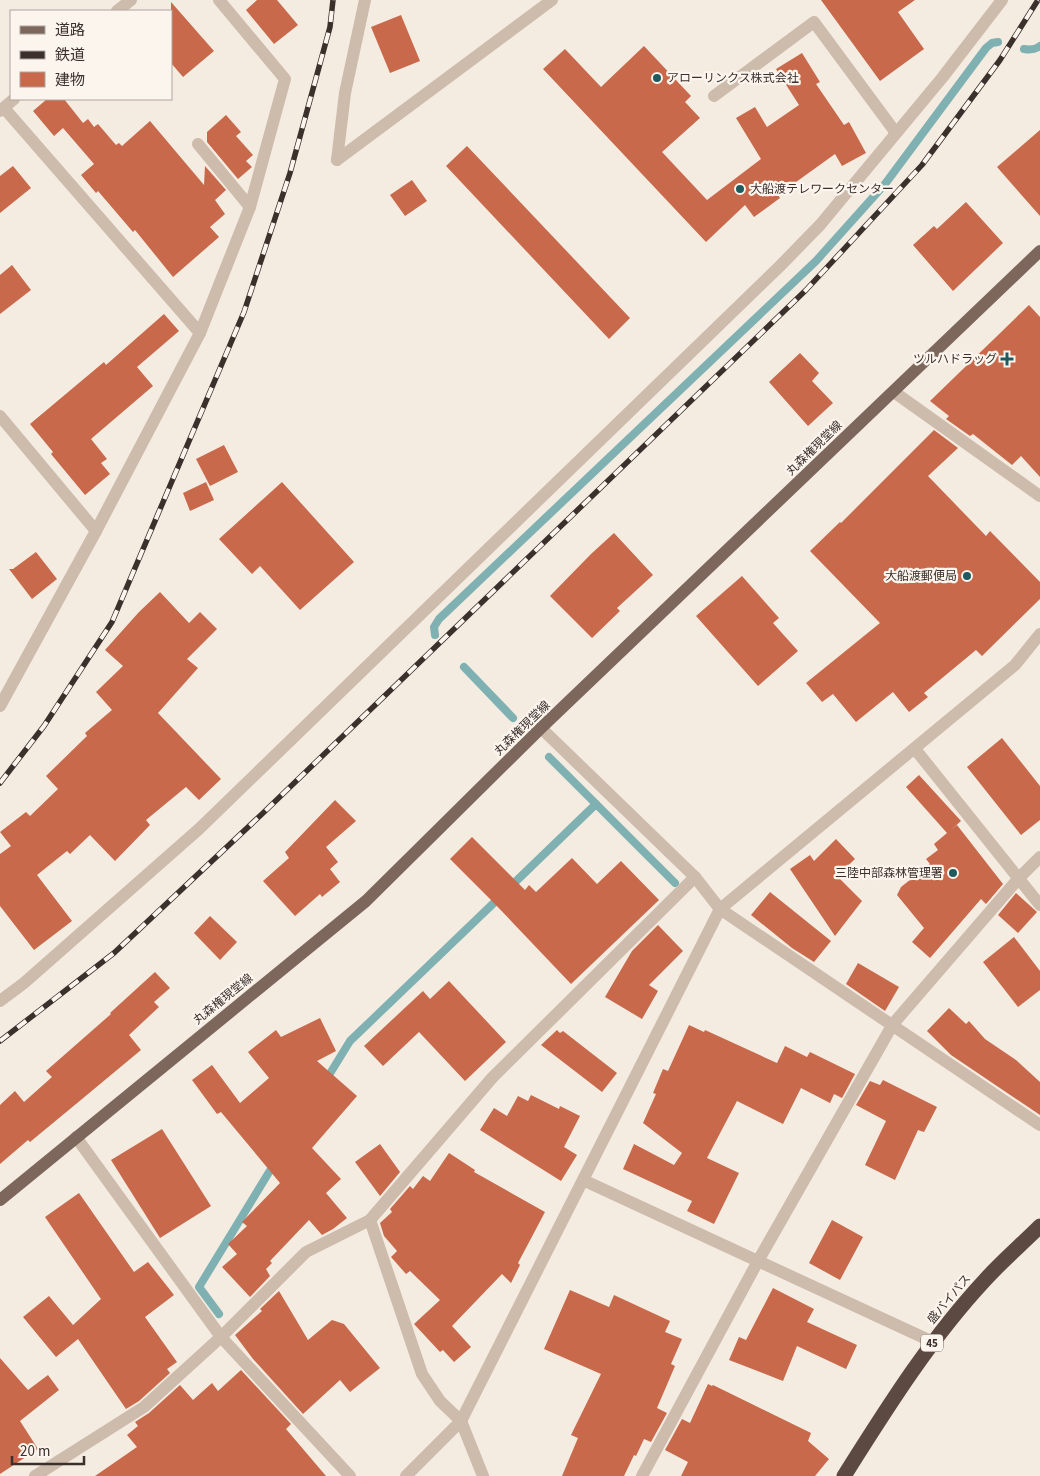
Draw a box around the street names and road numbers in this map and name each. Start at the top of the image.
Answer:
street label: 丸森権現堂線 [783,417,846,479]
street label: 丸森権現堂線 [491,697,554,759]
street label: 丸森権現堂線 [190,970,257,1029]
street label: 盛バイパス [924,1271,975,1328]
road number: 45 [921,1335,943,1352]

